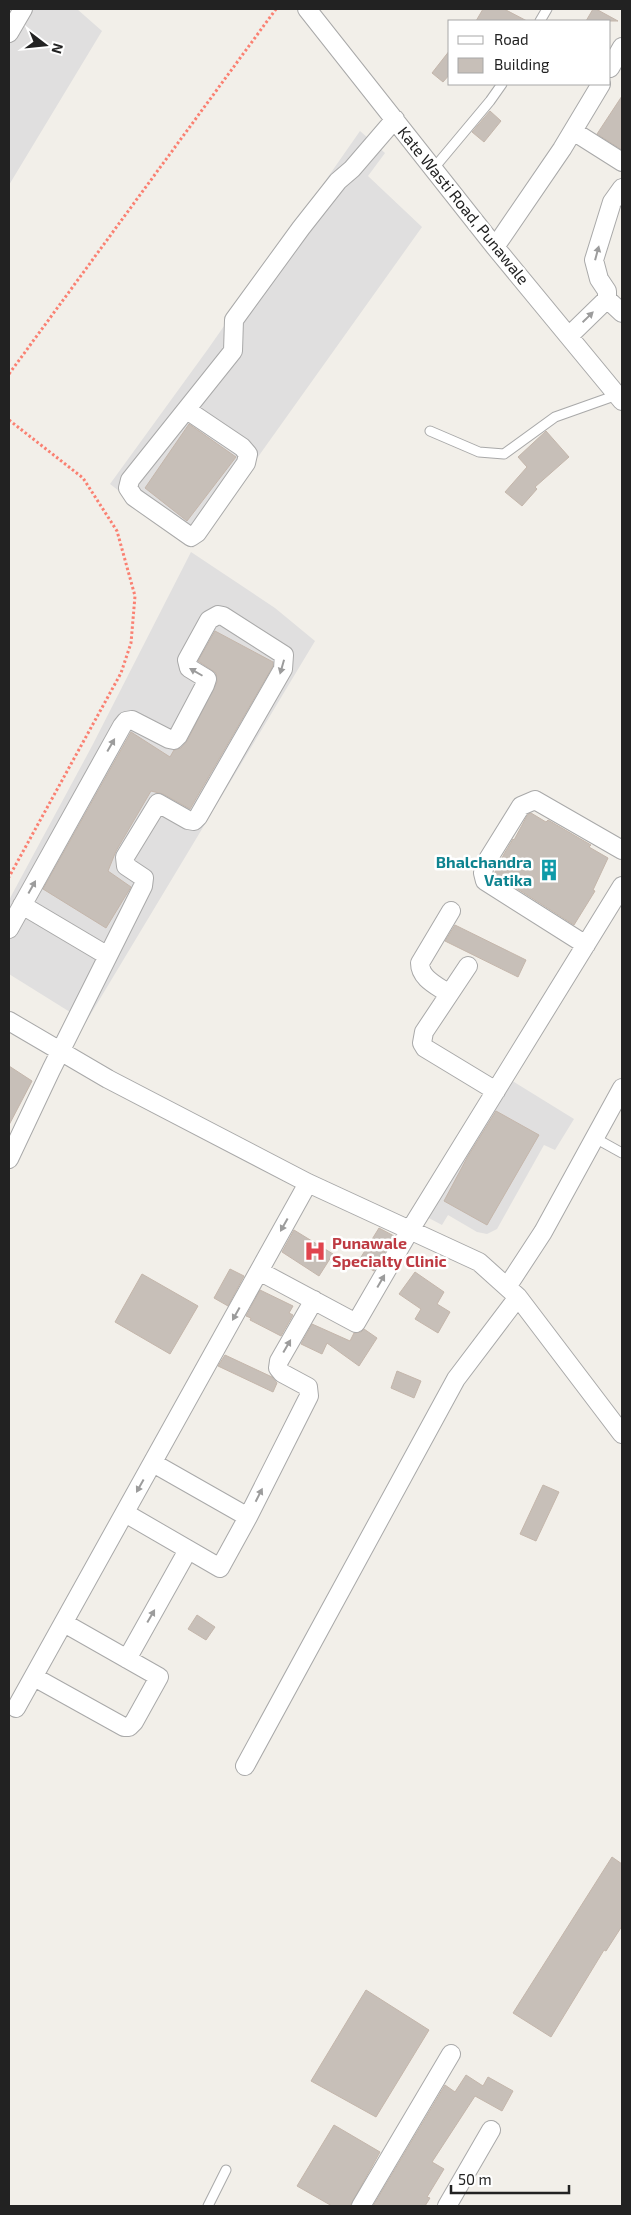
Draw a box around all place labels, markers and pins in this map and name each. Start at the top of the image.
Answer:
place label: Bhalchandra Vatika [436,852,532,889]
building icon: Bhalchandra Vatika [536,857,562,883]
place label: Punawale Specialty Clinic [332,1233,447,1271]
hospital icon: Punawale Specialty Clinic [302,1238,328,1264]

